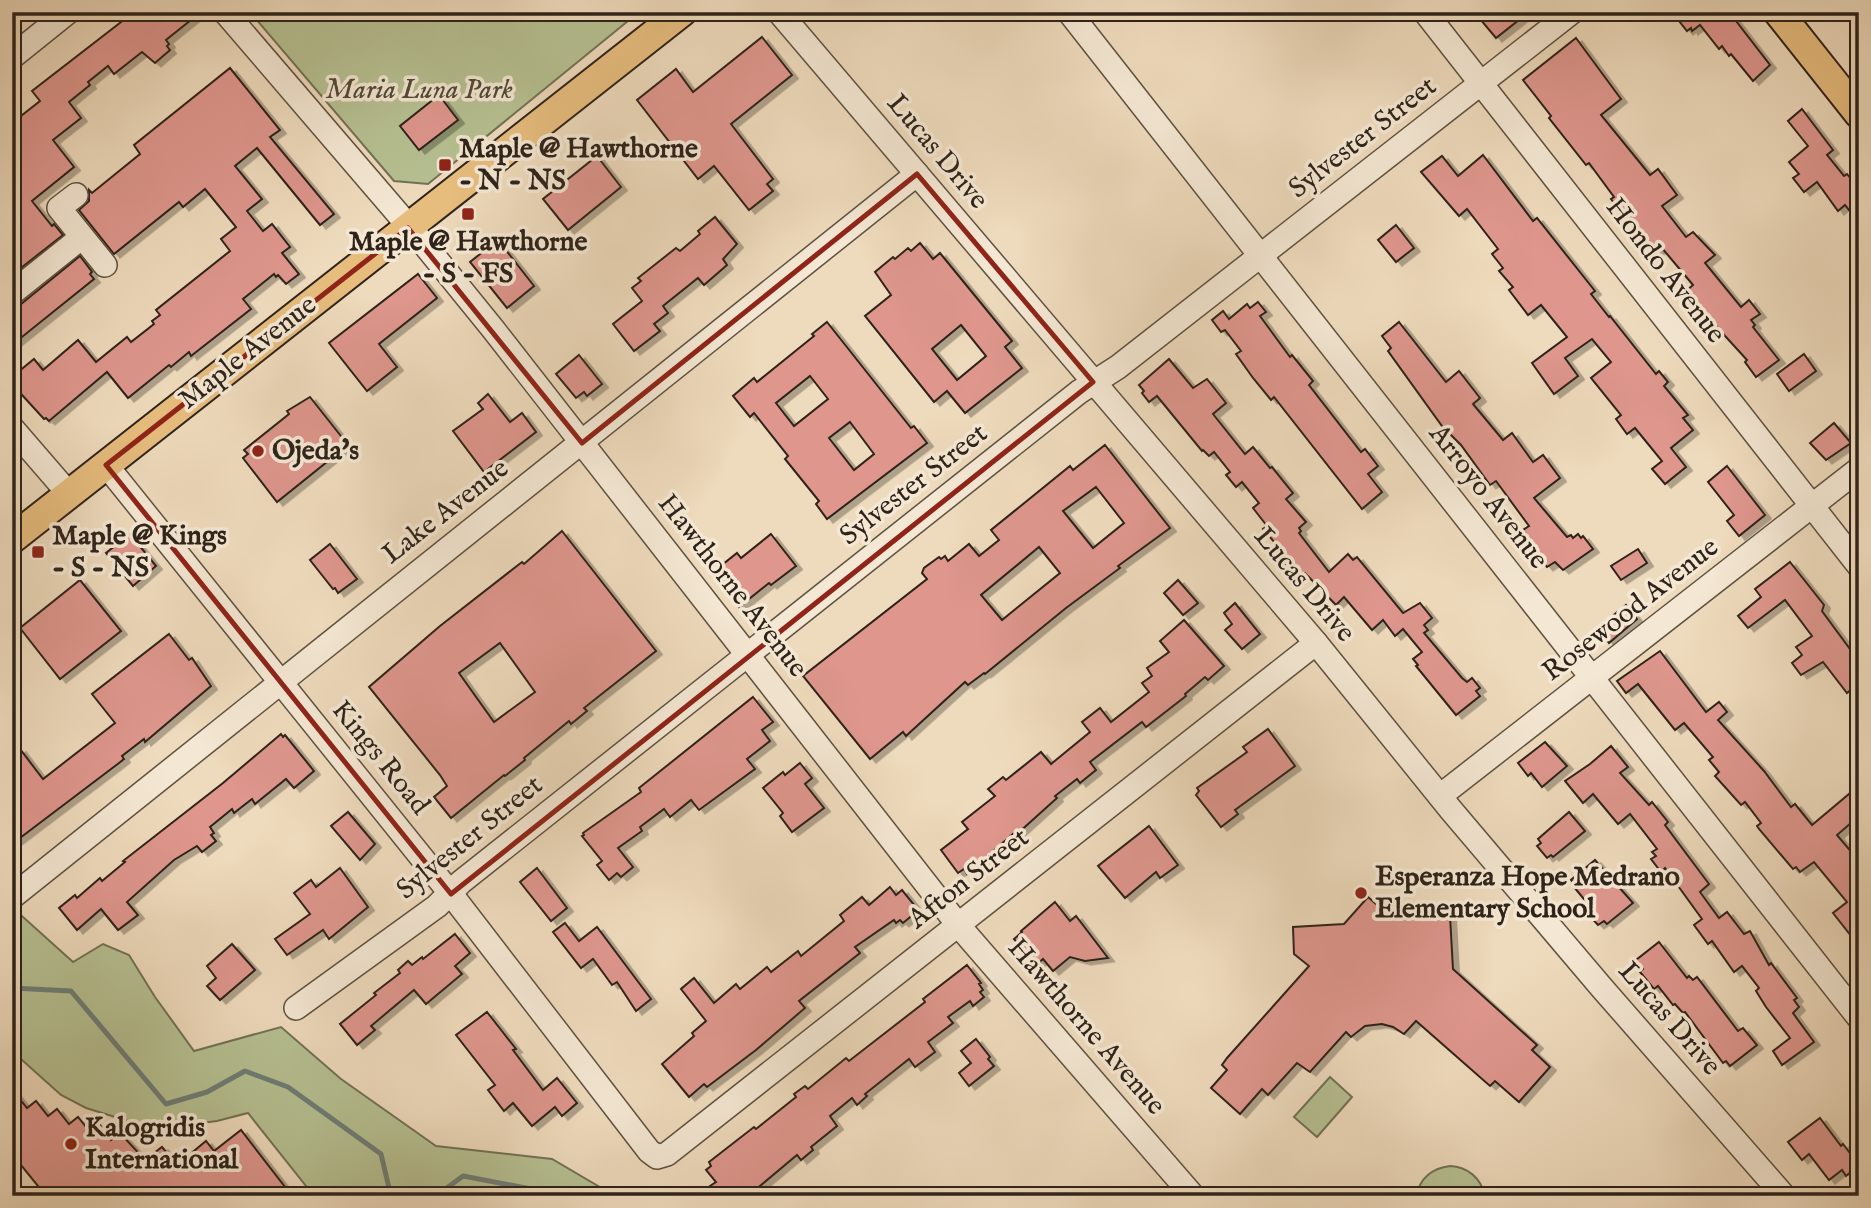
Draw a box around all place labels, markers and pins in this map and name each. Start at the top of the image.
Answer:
place label: Maple @ Hawthorne - N - NS [459,132,698,199]
marker: Maple @ Hawthorne - N - NS [437,157,453,173]
marker: Maple @ Hawthorne - S - FS [460,206,476,222]
place label: Maple @ Hawthorne - S - FS [349,225,588,292]
place label: Ojeda's [272,434,359,469]
marker: Ojeda's [250,443,266,459]
place label: Maple @ Kings - S - NS [52,519,227,586]
marker: Maple @ Kings - S - NS [30,544,46,560]
place label: Esperanza Hope Medrano Elementary School [1375,860,1680,927]
marker: Esperanza Hope Medrano Elementary School [1353,885,1369,901]
place label: Kalogridis International [85,1111,240,1178]
marker: Kalogridis International [63,1136,79,1152]

